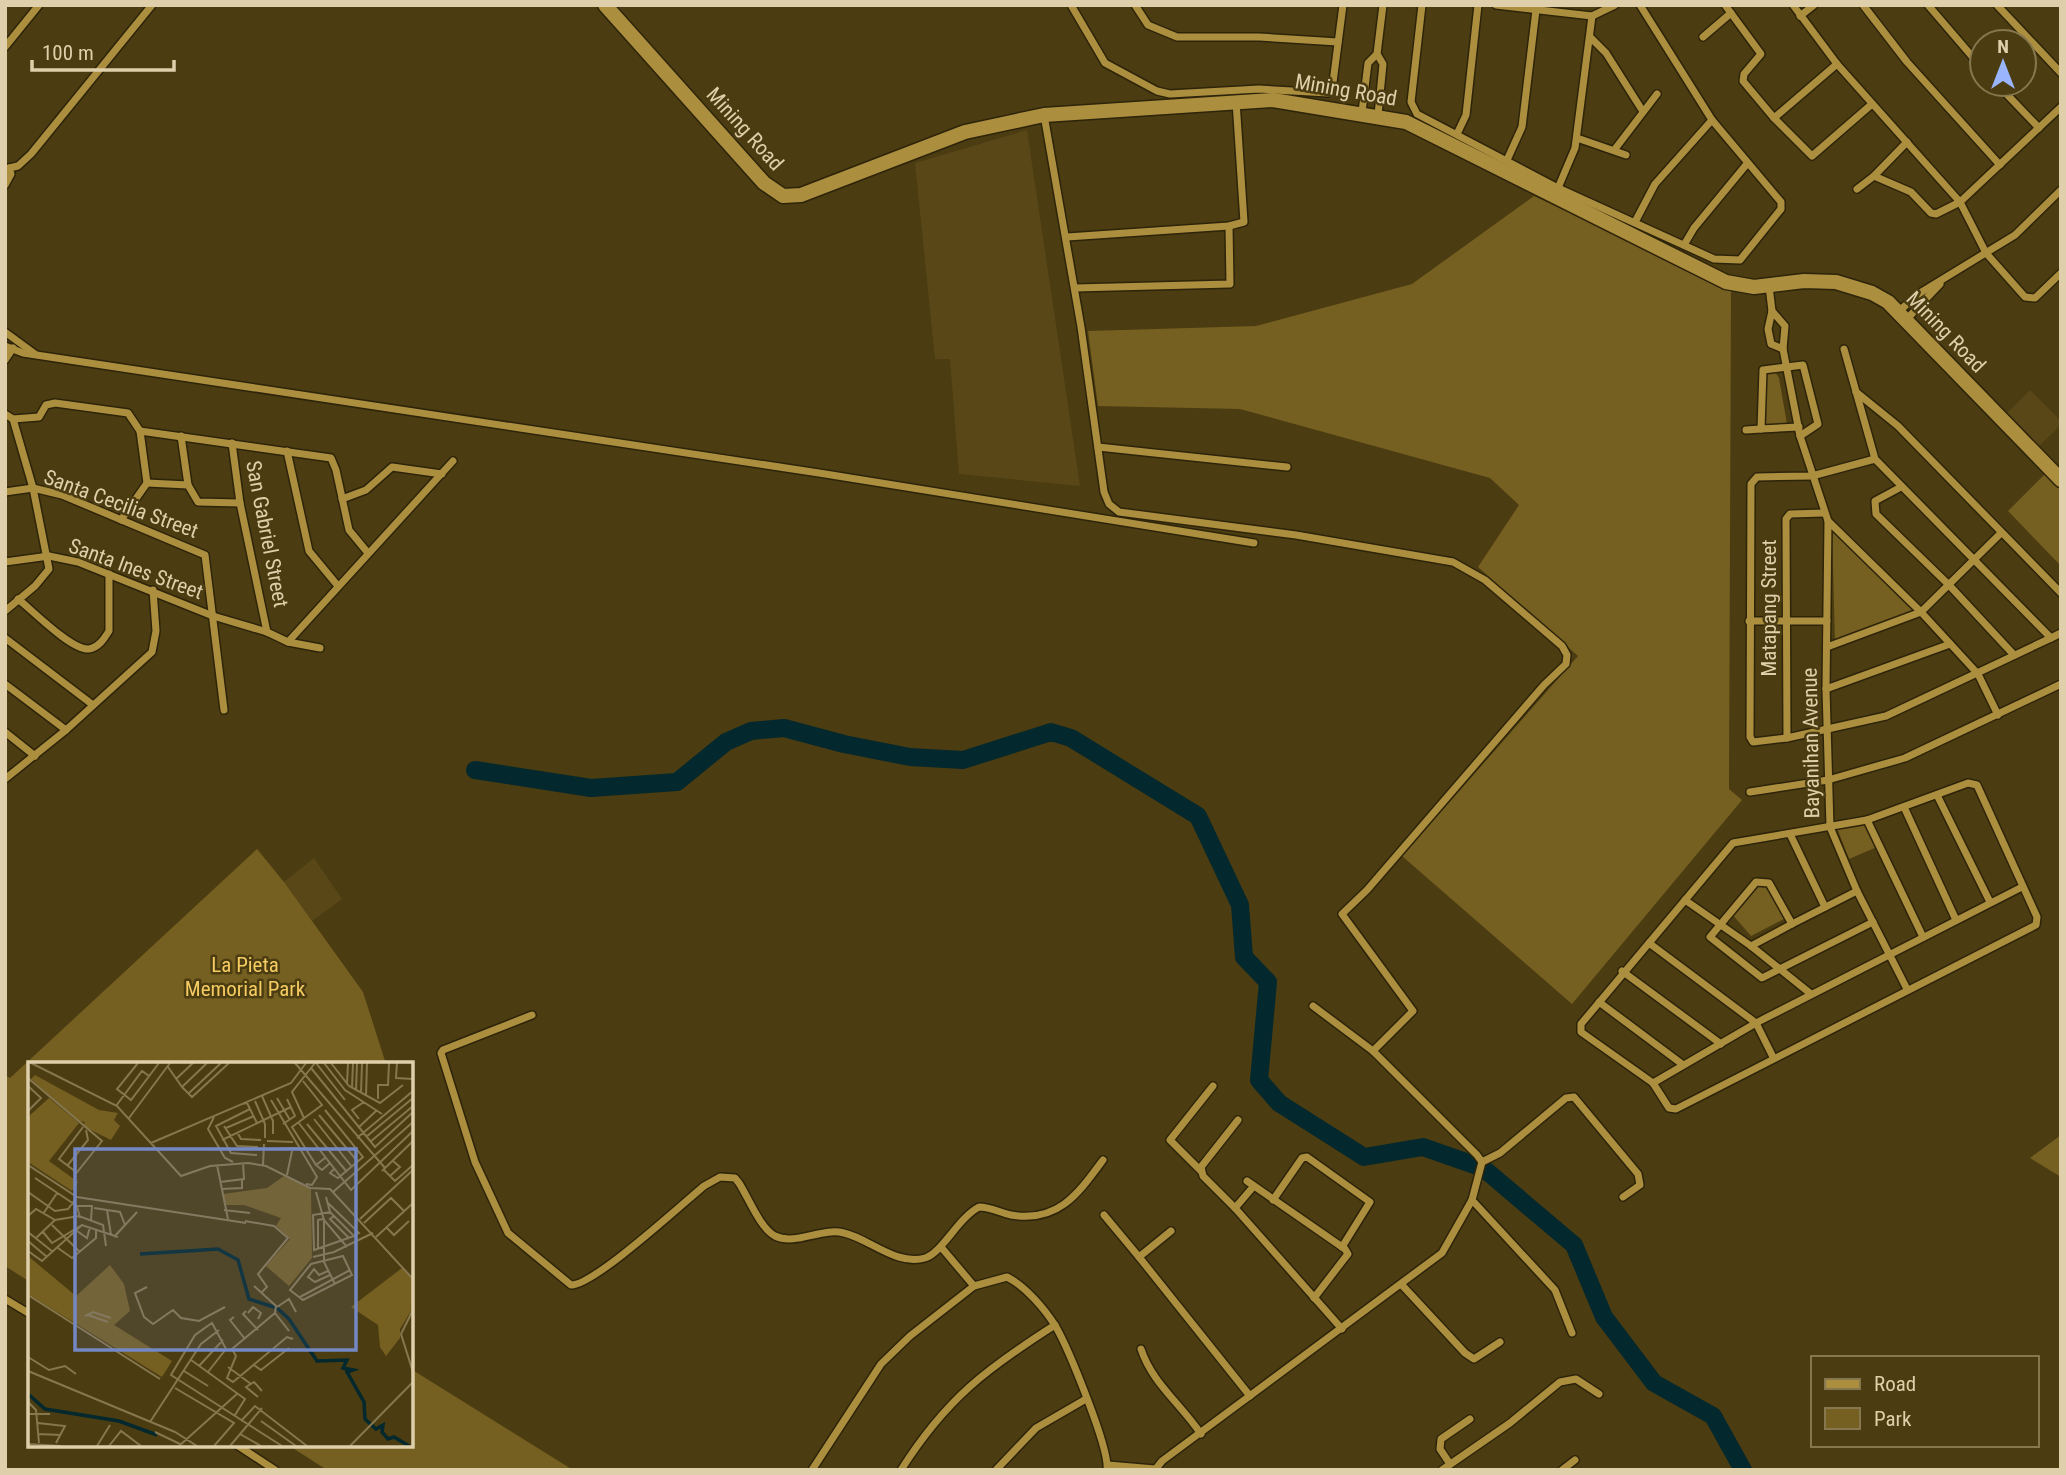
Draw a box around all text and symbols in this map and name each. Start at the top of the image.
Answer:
scale bar [32,28,173,72]
north arrow [1968,28,2038,98]
text: N [1997,35,2009,58]
text: 100 m [42,41,94,65]
street label: Mining Road [1293,69,1399,111]
street label: Mining Road [702,83,788,175]
street label: Mining Road [1902,287,1990,377]
street label: San Gabriel Street [241,459,293,609]
street label: Santa Cecilia Street [41,465,201,543]
street label: Santa Ines Street [66,534,206,604]
street label: Matapang Street [1757,539,1781,677]
street label: Bayanihan Avenue [1798,667,1824,819]
park label: La Pieta Memorial Park [185,953,306,1001]
inset map [28,1062,413,1447]
legend [1811,1356,2038,1447]
text: Road [1874,1372,1916,1396]
text: Park [1874,1407,1912,1431]

